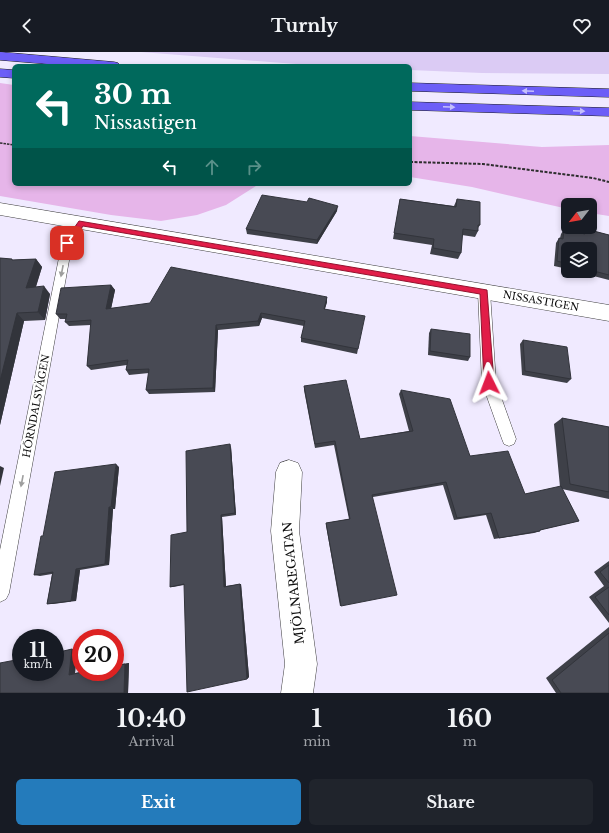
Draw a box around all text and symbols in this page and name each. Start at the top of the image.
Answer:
icon: back [16,15,38,37]
text: Turnly [271,15,338,37]
icon: heart [571,15,593,37]
text: 30 m [94,77,171,112]
icon: left [28,80,80,132]
one-way arrow [521,88,534,94]
one-way arrow [443,104,455,111]
one-way arrow [573,108,585,115]
text: Nissastigen [94,112,197,134]
icon: left [159,156,181,178]
icon: ahead [201,156,223,178]
icon: right [243,156,265,178]
north arrow [561,198,597,234]
map controls [561,198,597,278]
pin [50,226,84,260]
icon: arrive [56,232,78,254]
button: layers [561,242,597,278]
one-way arrow [59,265,65,277]
street label: NISSASTIGEN [502,288,580,314]
street label: HÖRNDALSVÄGEN [19,353,52,459]
position arrow [468,362,510,404]
one-way arrow [18,475,24,487]
street label: MJÖLNAREGATAN [278,521,307,645]
speed limit sign: 20 [72,629,124,681]
text: 11 [29,638,47,662]
text: km/h [24,658,52,671]
text: 10:40 [117,704,186,733]
text: 1 [312,704,322,733]
text: 160 [447,704,492,733]
text: Arrival [129,733,175,750]
text: min [303,733,331,750]
text: m [463,733,477,750]
button: Exit [16,779,301,825]
button: Share [309,779,593,825]

